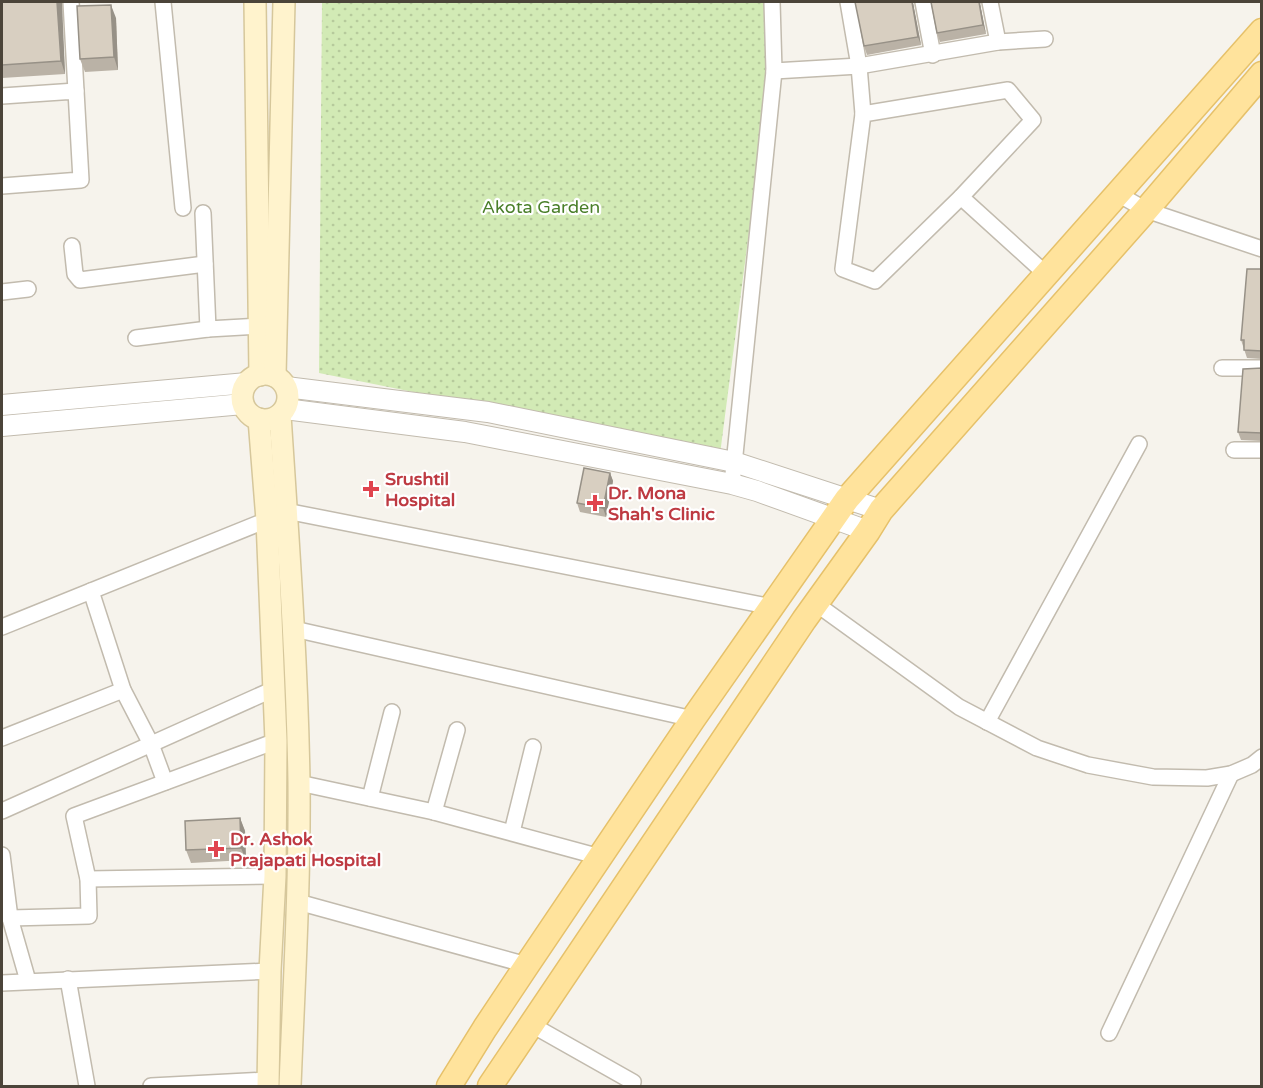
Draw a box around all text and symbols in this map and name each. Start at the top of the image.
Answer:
park label: Akota Garden [482,196,600,218]
place label: Srushtil Hospital [385,468,455,511]
marker: Srushtil Hospital [362,480,380,498]
place label: Dr. Mona Shah's Clinic [608,482,715,525]
marker: Dr. Mona Shah's Clinic [586,494,604,512]
place label: Dr. Ashok Prajapati Hospital [230,828,381,871]
marker: Dr. Ashok Prajapati Hospital [207,840,225,858]

